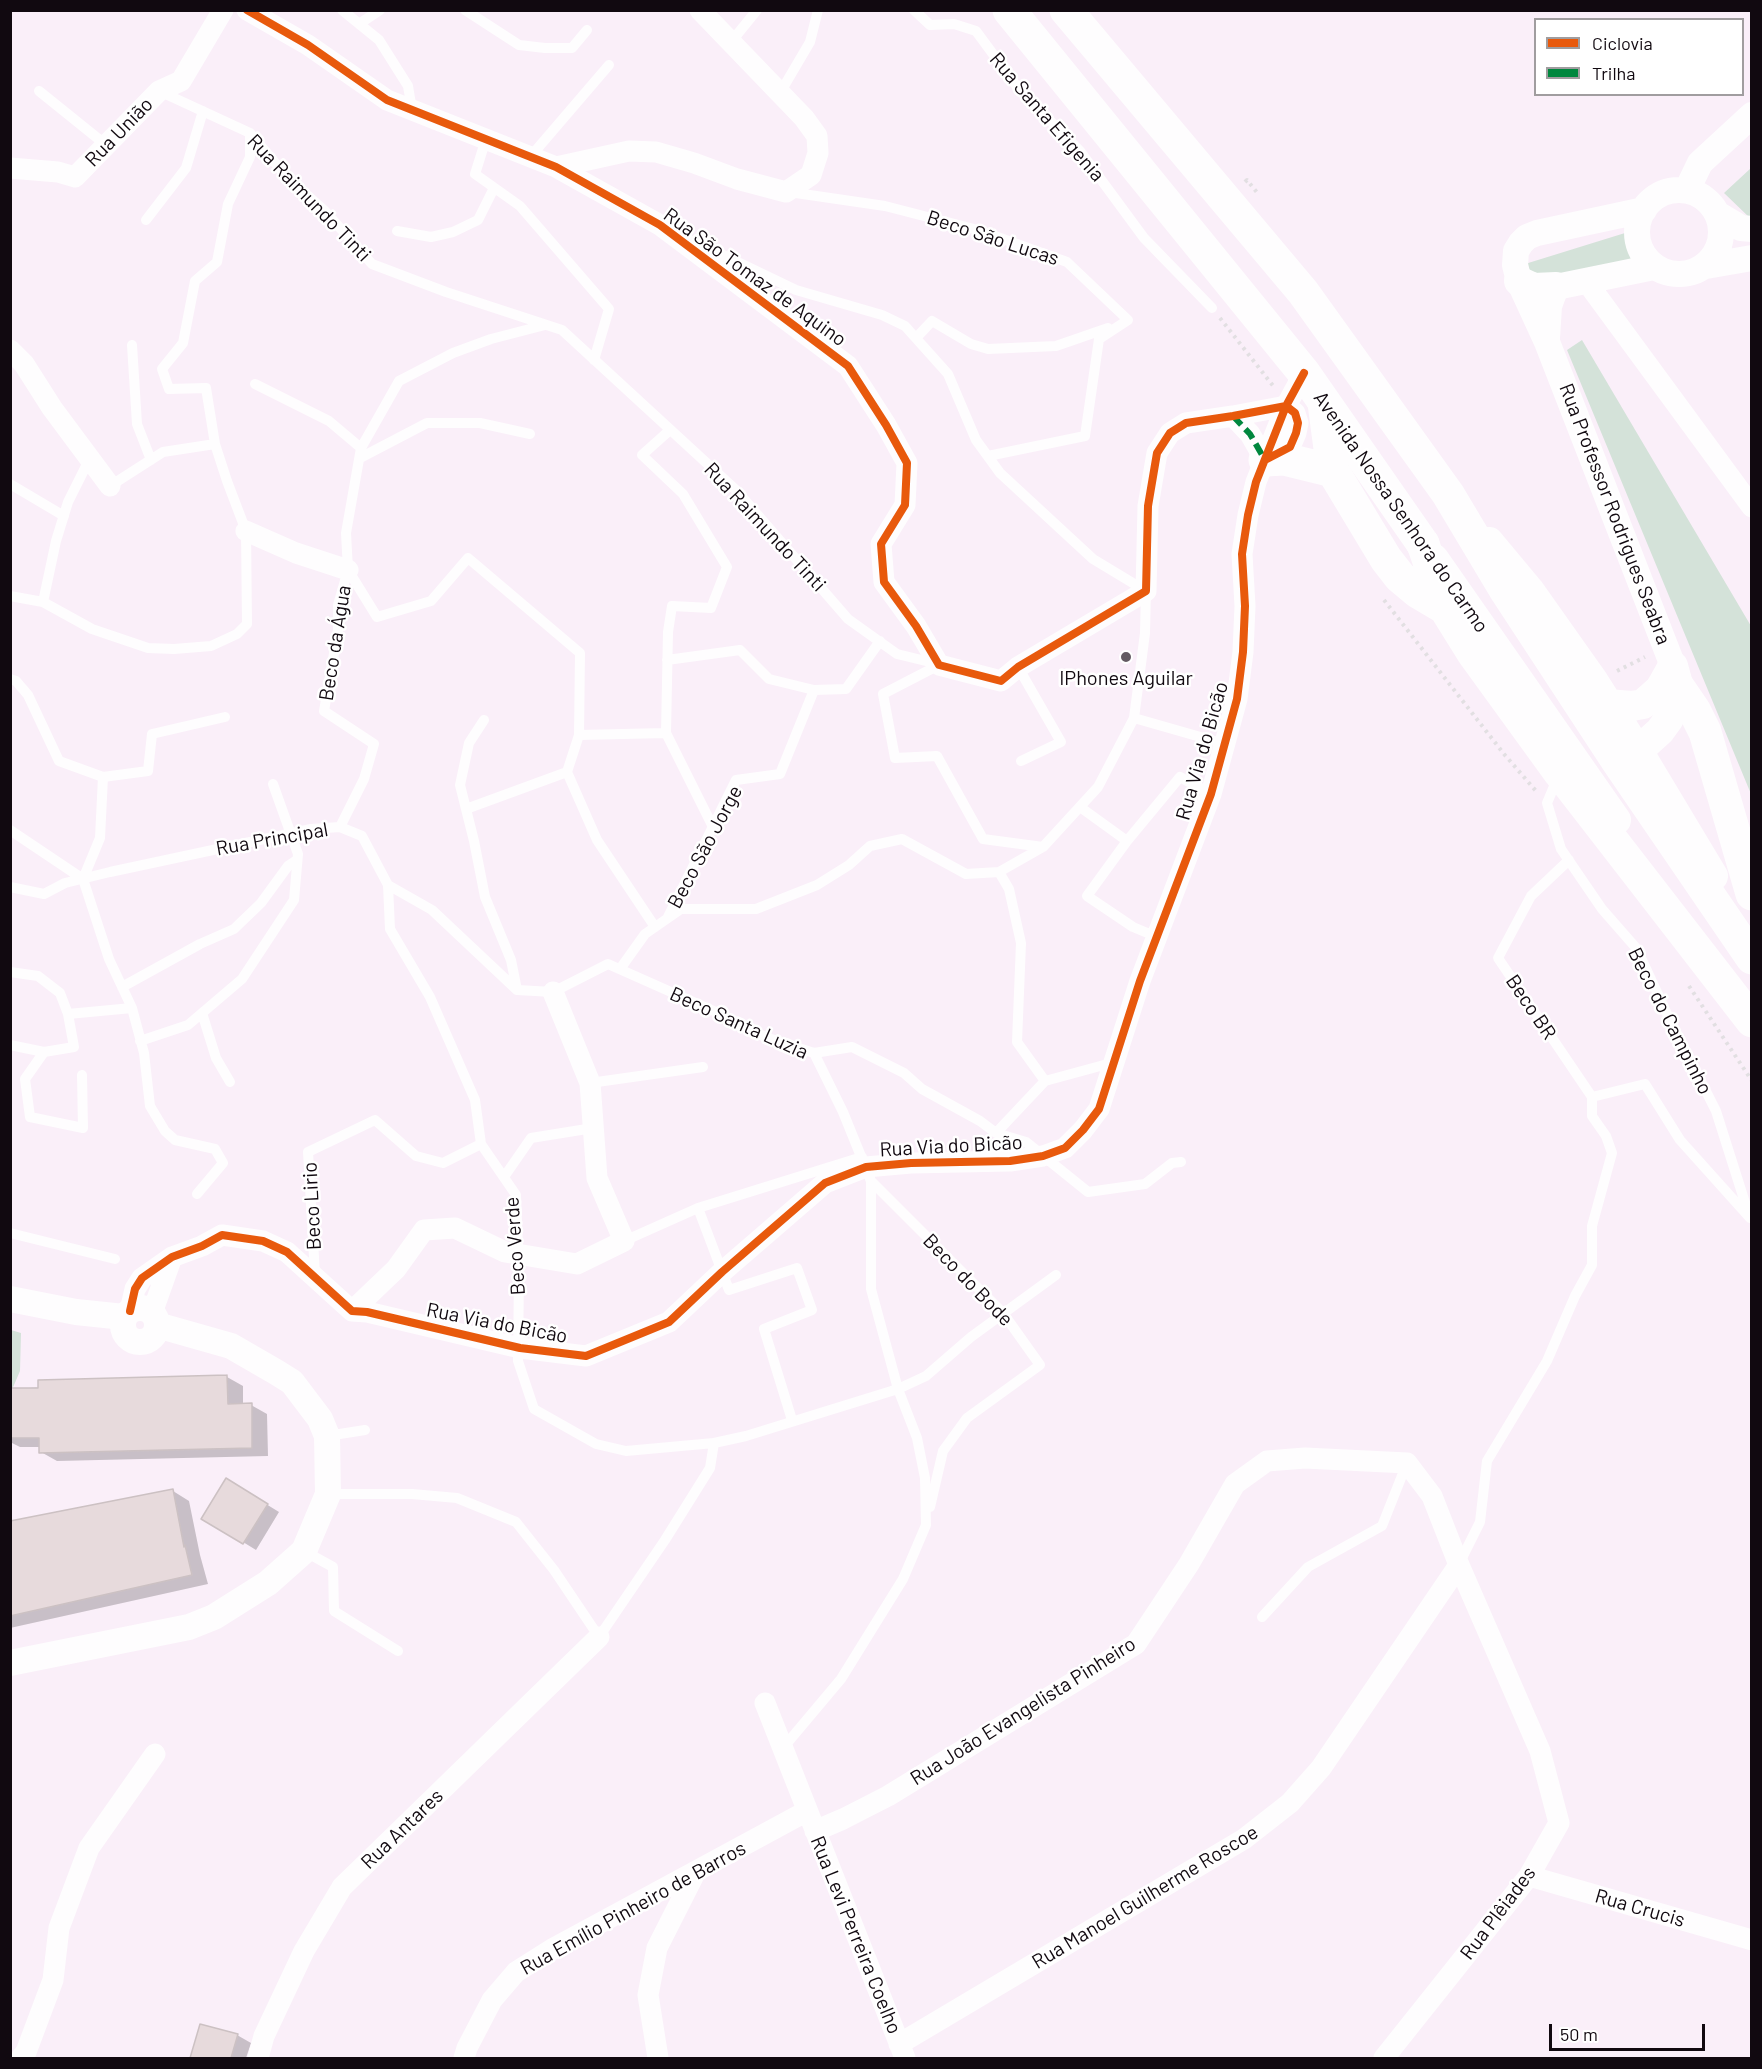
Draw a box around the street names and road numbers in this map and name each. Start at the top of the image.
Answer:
street label: Rua Santa Efigenia [984,48,1110,186]
street label: Rua União [80,92,158,172]
street label: Rua Raimundo Tinti [242,129,376,267]
street label: Rua São Tomaz de Aquino [659,203,851,351]
street label: Beco São Lucas [924,205,1062,271]
street label: Rua Professor Rodrigues Seabra [1554,380,1676,648]
street label: Avenida Nossa Senhora do Carmo [1308,387,1494,637]
street label: Rua Raimundo Tinti [699,457,831,597]
street label: Beco da Água [314,583,356,703]
street label: Rua Via do Bicão [1171,679,1233,823]
street label: Beco São Jorge [663,781,747,913]
street label: Rua Principal [214,817,330,861]
street label: Beco do Campinho [1623,944,1717,1098]
street label: Beco BR [1501,970,1561,1044]
street label: Beco Santa Luzia [666,982,812,1064]
street label: Rua Via do Bicão [879,1130,1023,1162]
street label: Beco Lirio [298,1161,326,1251]
street label: Beco Verde [500,1196,530,1296]
street label: Beco do Bode [918,1229,1018,1331]
street label: Rua Via do Bicão [424,1298,570,1348]
street label: Rua João Evangelista Pinheiro [906,1632,1140,1790]
street label: Rua Antares [356,1784,448,1874]
street label: Rua Manoel Guilherme Roscoe [1028,1820,1262,1974]
street label: Rua Levi Perreira Coelho [805,1833,907,2037]
street label: Rua Emílio Pinheiro de Barros [516,1836,750,1980]
street label: Rua Plêiades [1455,1862,1541,1964]
street label: Rua Crucis [1592,1884,1688,1932]

